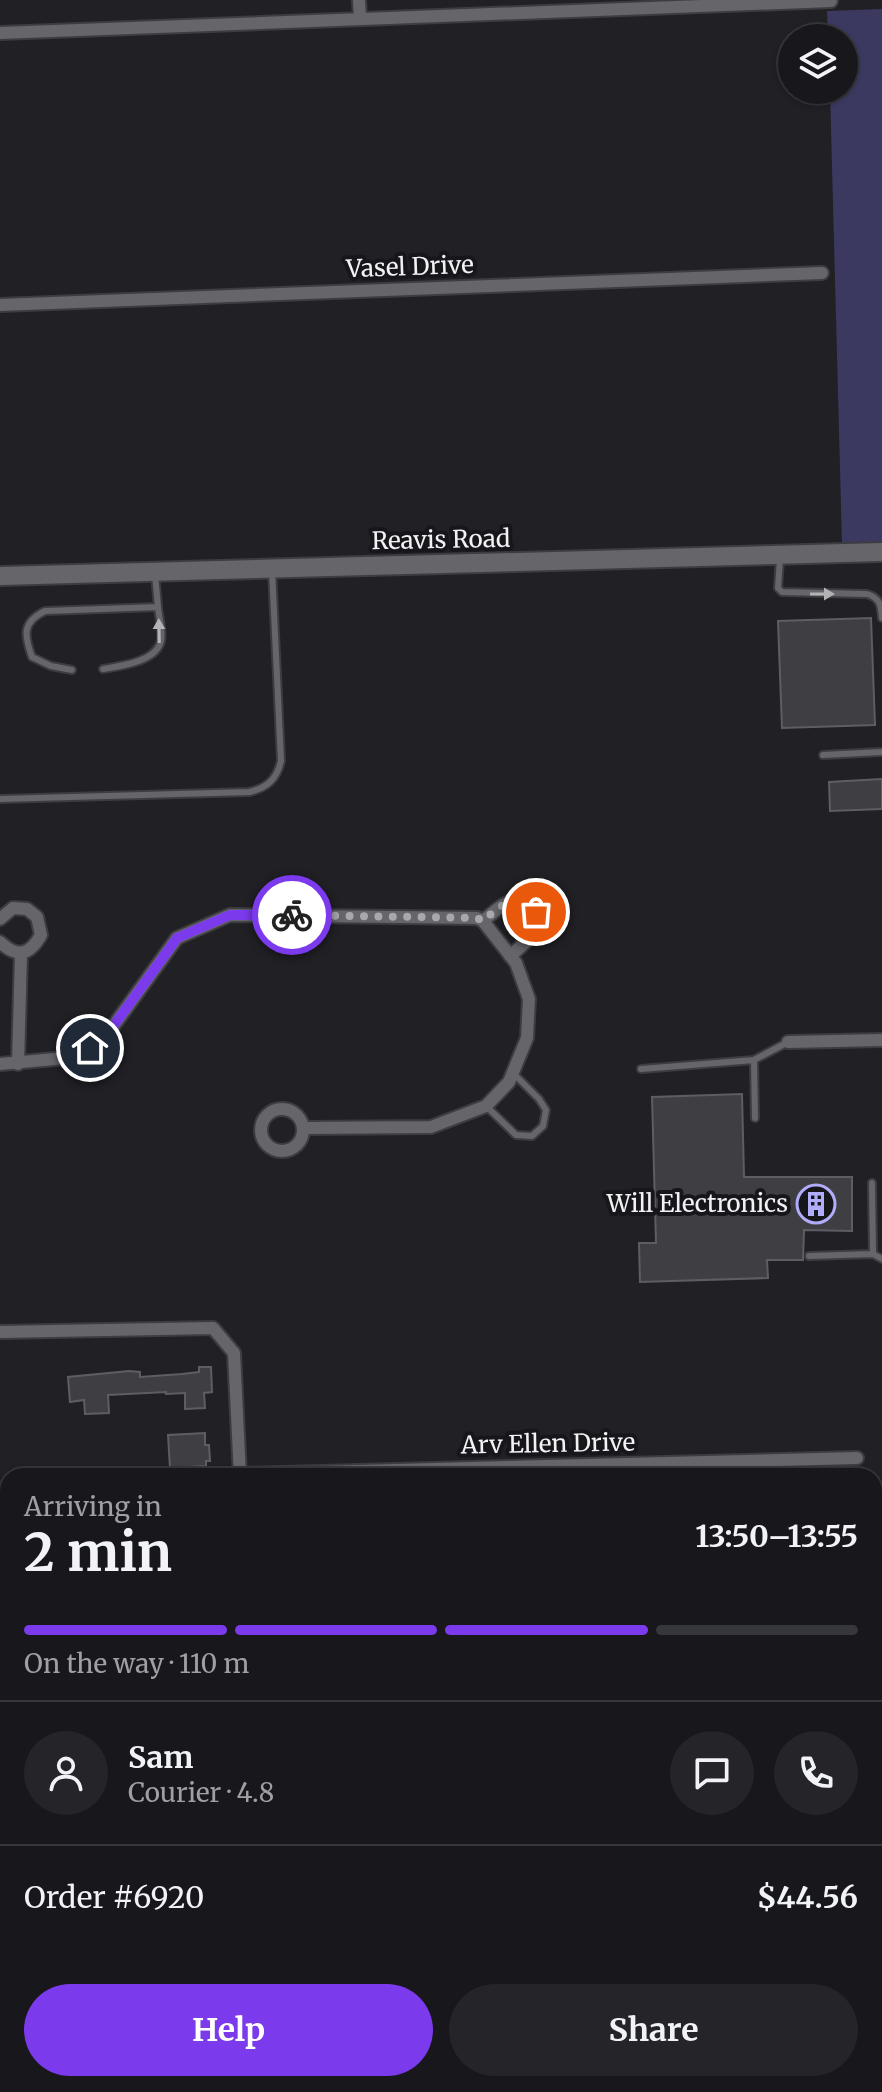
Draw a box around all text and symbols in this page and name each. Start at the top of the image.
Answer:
map controls [778,24,858,104]
button: layers [778,24,858,104]
street label: Vasel Drive [345,249,474,284]
street label: Reavis Road [371,523,511,556]
one-way arrow [810,588,835,600]
one-way arrow [153,618,165,643]
courier [252,875,332,955]
pin [502,878,570,946]
icon: bag [514,890,558,934]
icon: bike [270,893,314,937]
pin [56,1014,124,1082]
icon: home [68,1026,112,1070]
building icon: Will Electronics [795,1183,837,1225]
place label: Will Electronics [606,1188,788,1219]
street label: Arv Ellen Drive [460,1426,635,1461]
text: Arriving in [24,1490,162,1523]
text: 13:50–13:55 [695,1517,858,1555]
text: 2 min [24,1520,172,1585]
text: On the way · 110 m [24,1647,249,1680]
button: person [24,1731,108,1815]
button: chat [670,1731,754,1815]
button: phone [774,1731,858,1815]
text: Sam [128,1738,193,1776]
text: Courier · 4.8 [128,1776,274,1809]
text: Order #6920 [24,1878,204,1916]
text: $44.56 [757,1878,858,1916]
button: Help [24,1984,433,2076]
button: Share [449,1984,858,2076]

